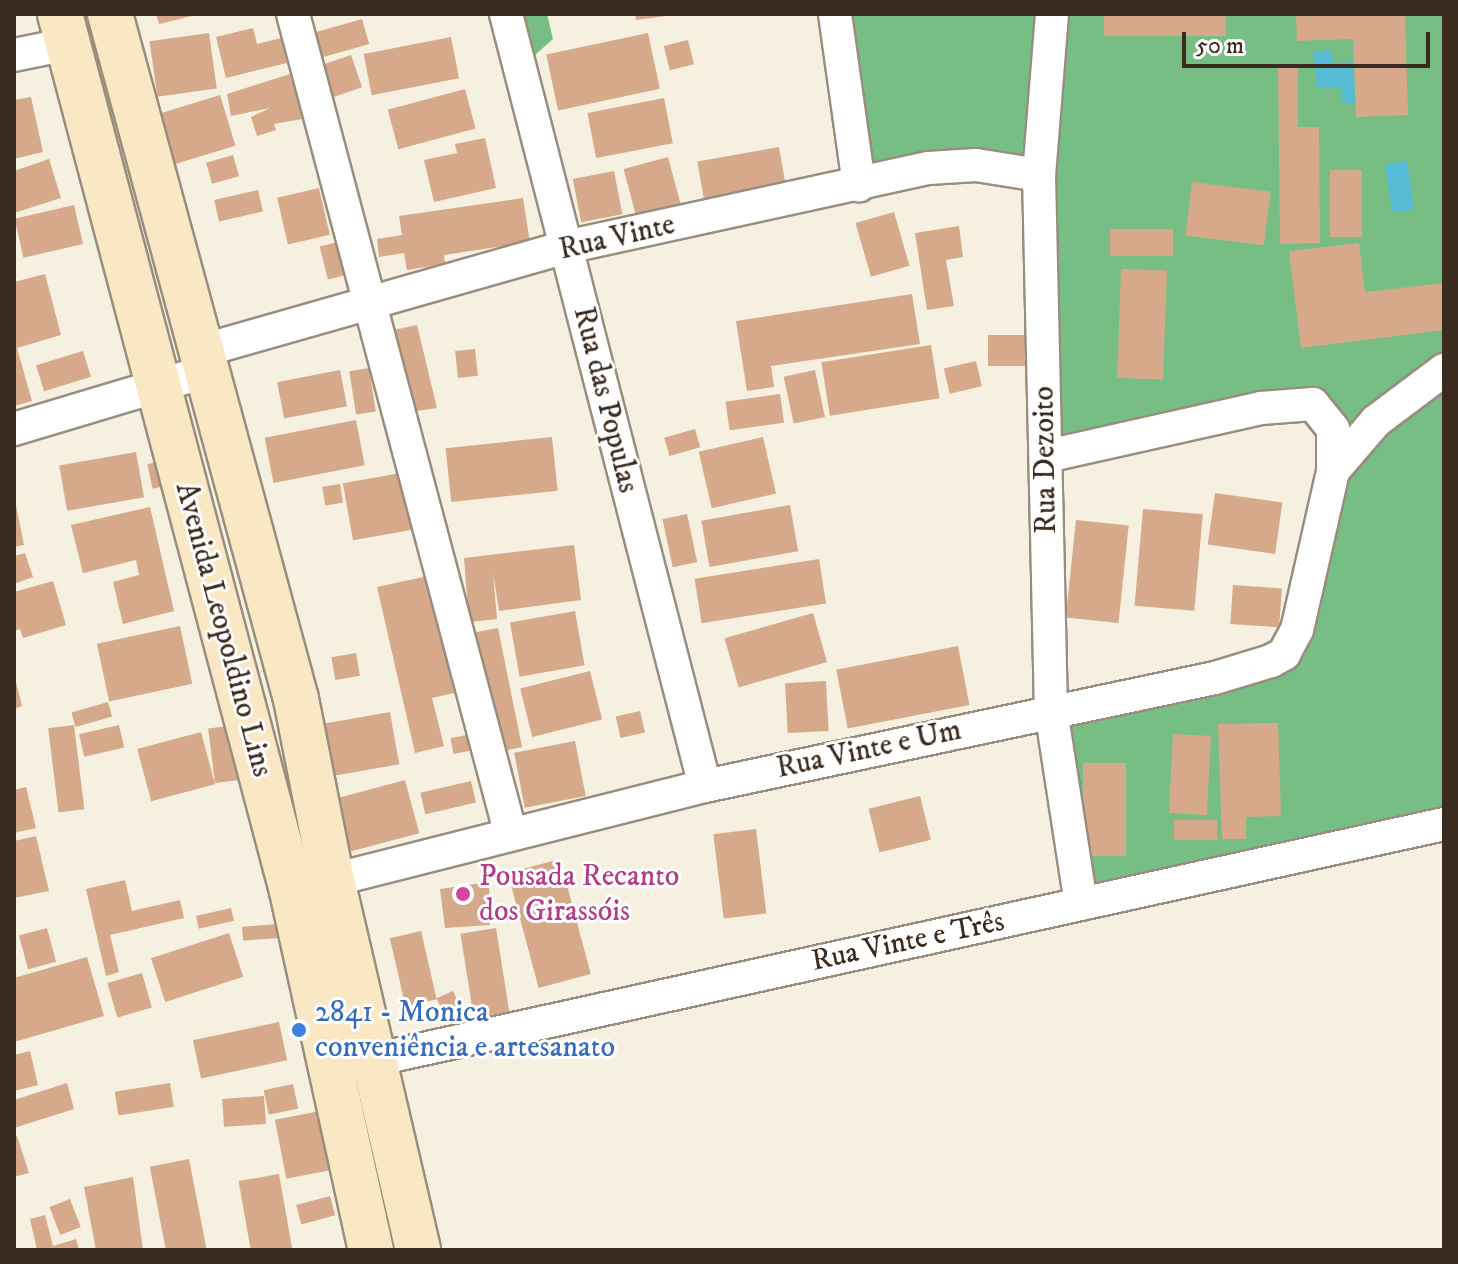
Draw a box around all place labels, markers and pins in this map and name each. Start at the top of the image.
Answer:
place label: Pousada Recanto dos Girassóis [479,859,679,930]
marker: Pousada Recanto dos Girassóis [454,885,472,903]
place label: 2841 - Monica conveniência e artesanato [315,995,615,1066]
marker: 2841 - Monica conveniência e artesanato [290,1021,308,1039]

